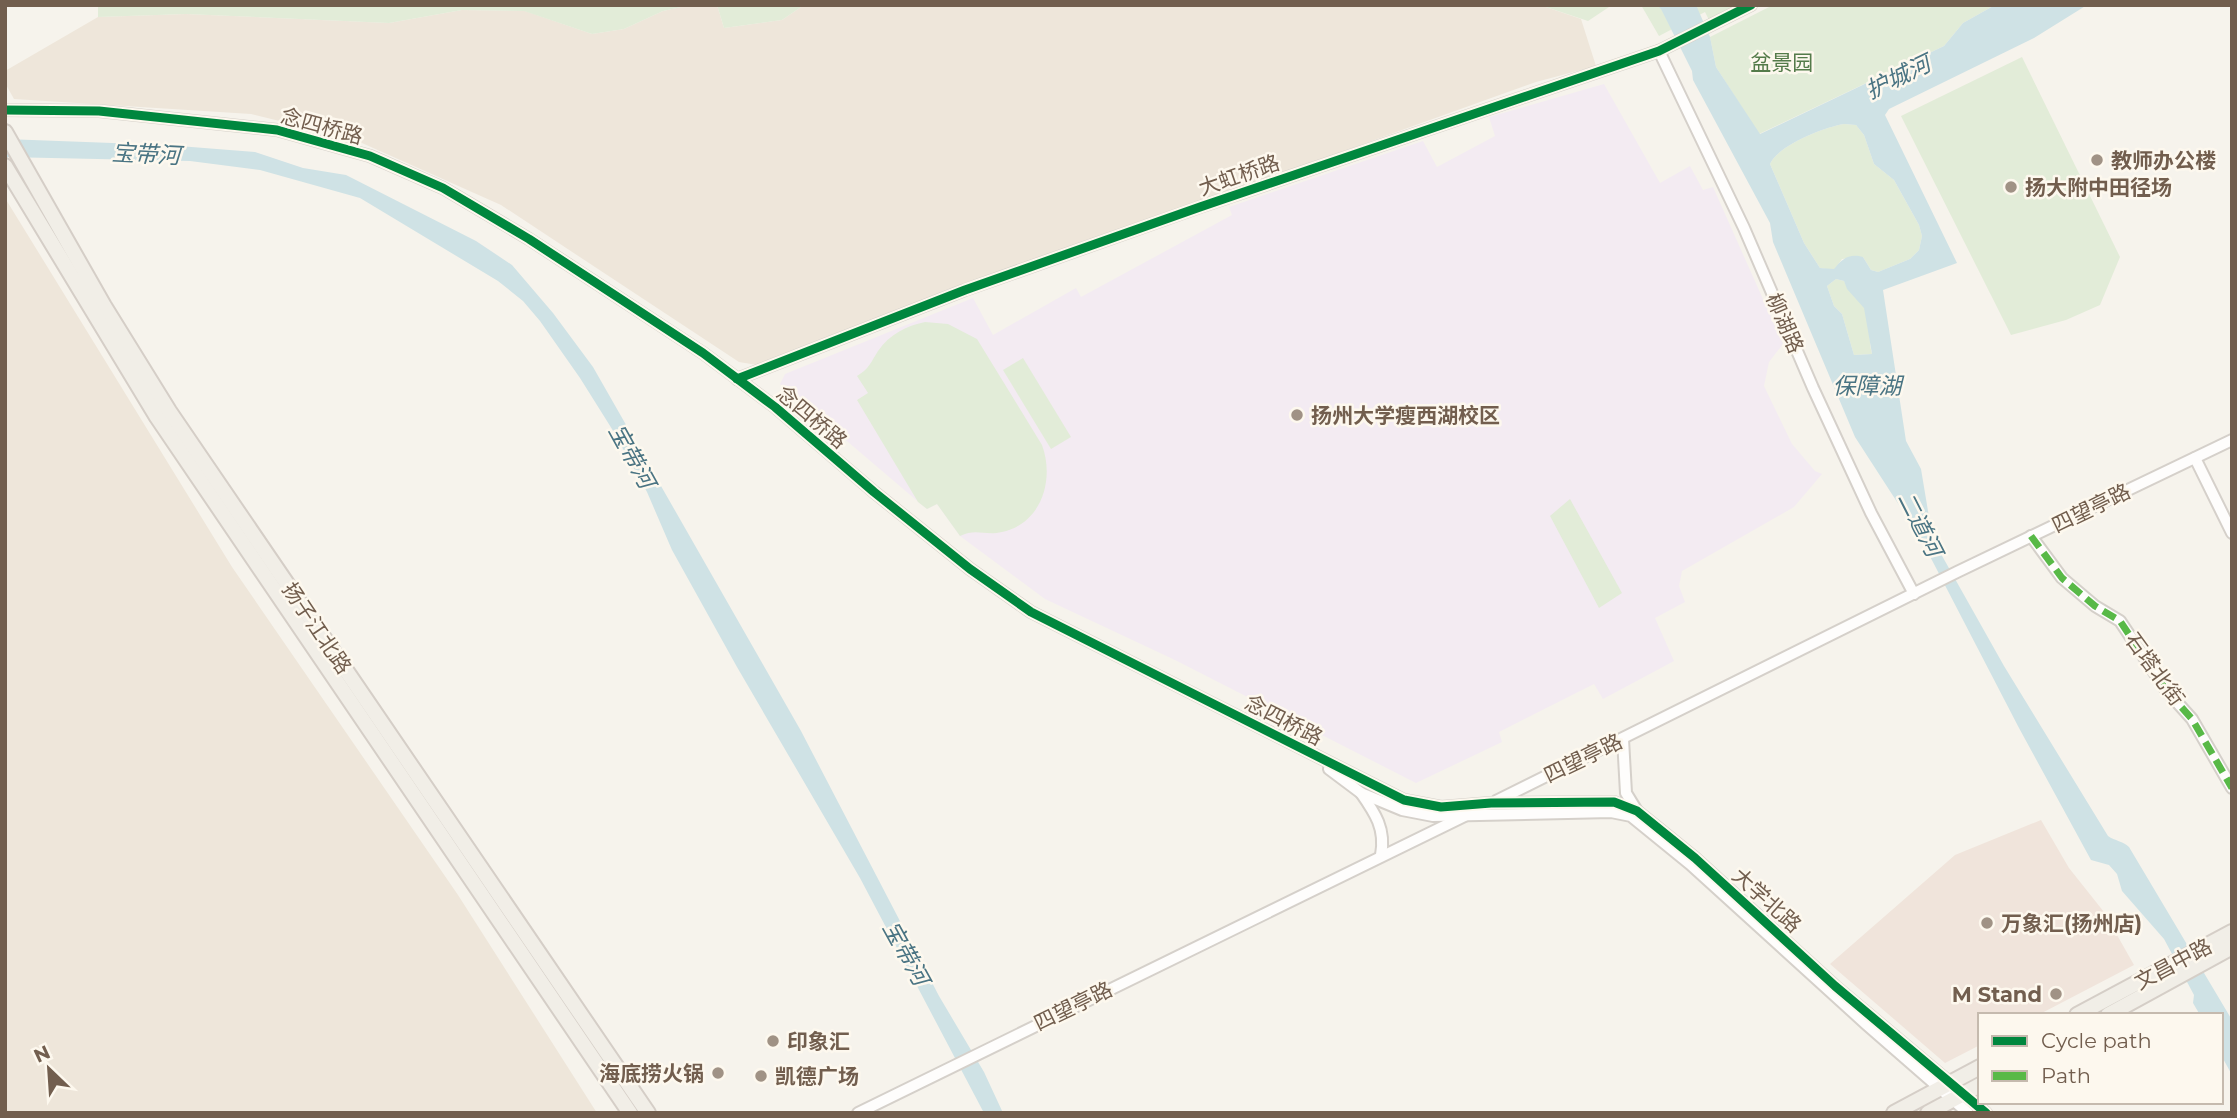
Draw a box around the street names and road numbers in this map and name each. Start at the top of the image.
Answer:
street label: 念四桥路 [278,103,366,149]
street label: 大虹桥路 [1195,150,1283,200]
street label: 柳湖路 [1761,289,1809,357]
street label: 念四桥路 [772,380,852,454]
street label: 四望亭路 [2048,478,2134,538]
street label: 扬子江北路 [277,577,357,679]
street label: 石塔北街 [2120,628,2190,710]
street label: 念四桥路 [1241,690,1327,750]
street label: 四望亭路 [1540,728,1626,788]
street label: 大学北路 [1727,863,1807,937]
street label: 文昌中路 [2130,933,2216,995]
street label: 四望亭路 [1030,976,1116,1036]

